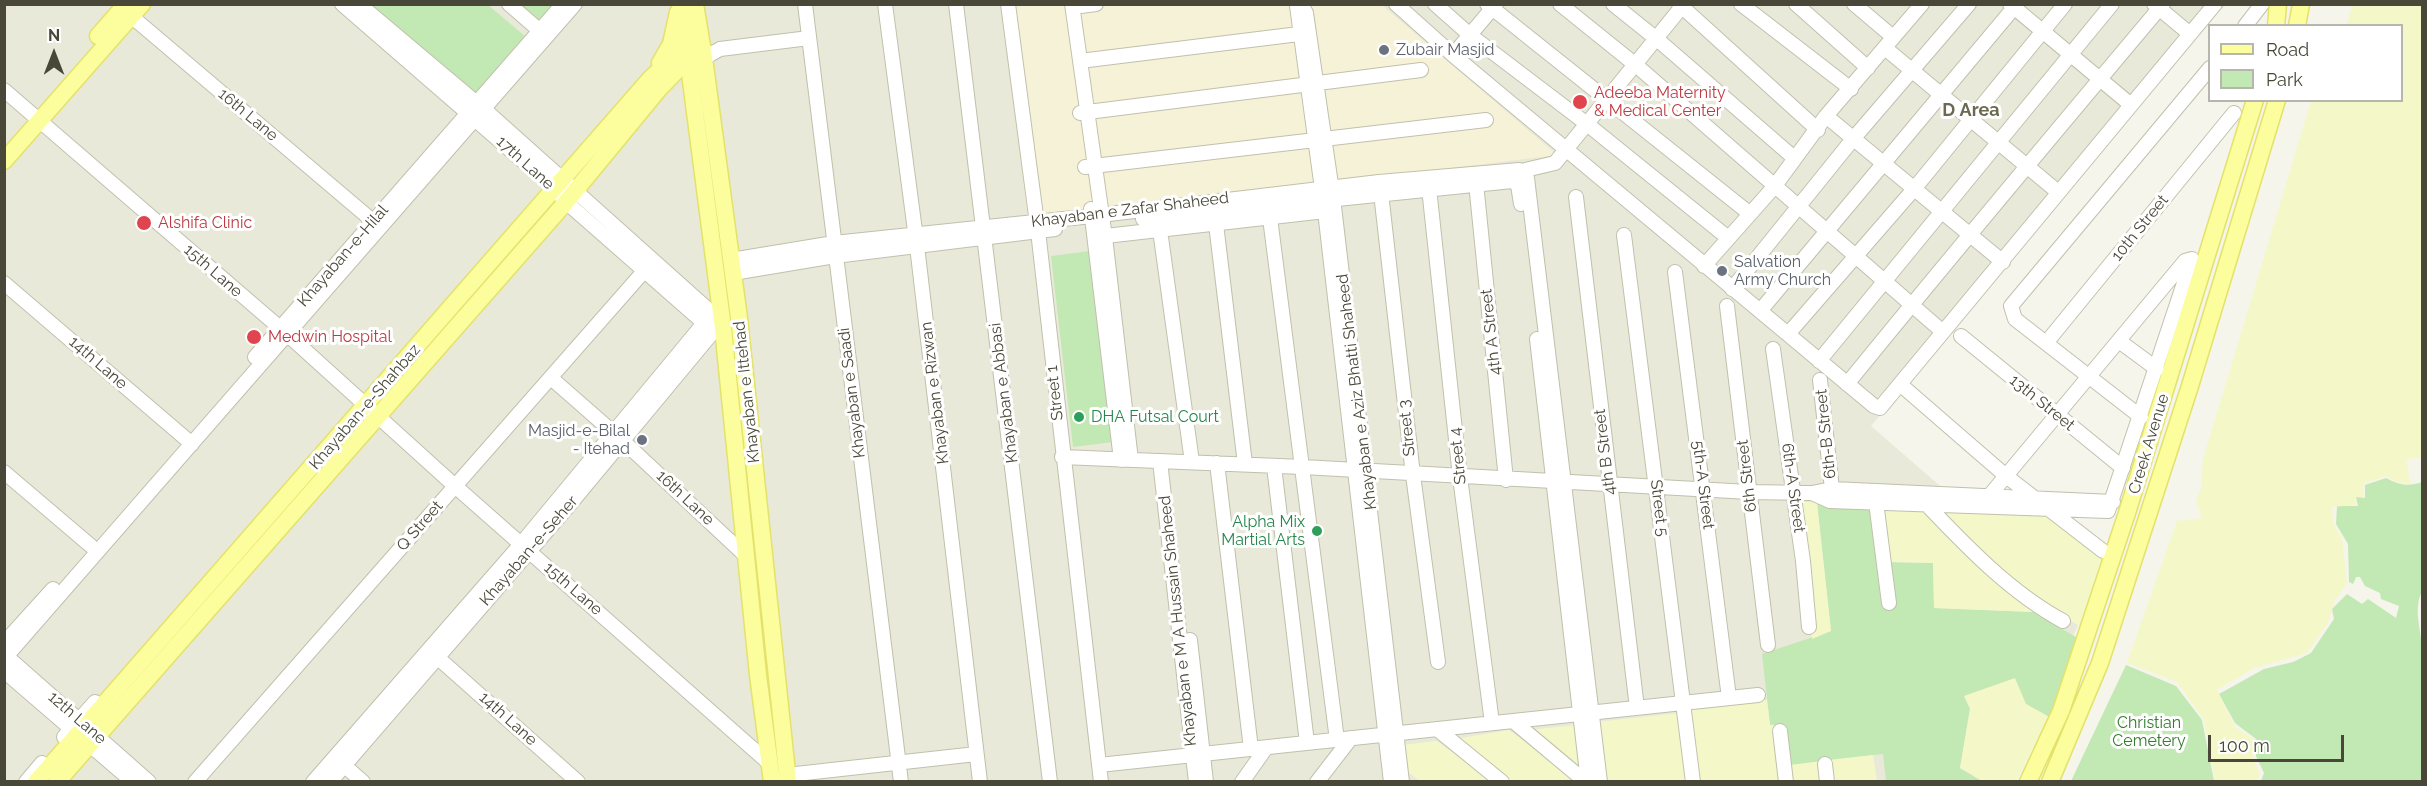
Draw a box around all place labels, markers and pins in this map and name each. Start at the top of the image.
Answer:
place label: Zubair Masjid [1396,40,1495,60]
marker: Zubair Masjid [1377,43,1391,57]
place label: Adeeba Maternity & Medical Center [1594,83,1726,121]
marker: Adeeba Maternity & Medical Center [1571,93,1589,111]
place label: Alshifa Clinic [158,213,252,233]
marker: Alshifa Clinic [135,214,153,232]
place label: Salvation Army Church [1734,252,1831,290]
marker: Salvation Army Church [1715,264,1729,278]
place label: Medwin Hospital [268,327,392,347]
marker: Medwin Hospital [245,328,263,346]
place label: DHA Futsal Court [1091,407,1219,427]
marker: DHA Futsal Court [1072,410,1086,424]
place label: Masjid-e-Bilal - Itehad [528,421,630,459]
marker: Masjid-e-Bilal - Itehad [635,433,649,447]
place label: Alpha Mix Martial Arts [1221,512,1305,550]
marker: Alpha Mix Martial Arts [1310,524,1324,538]

